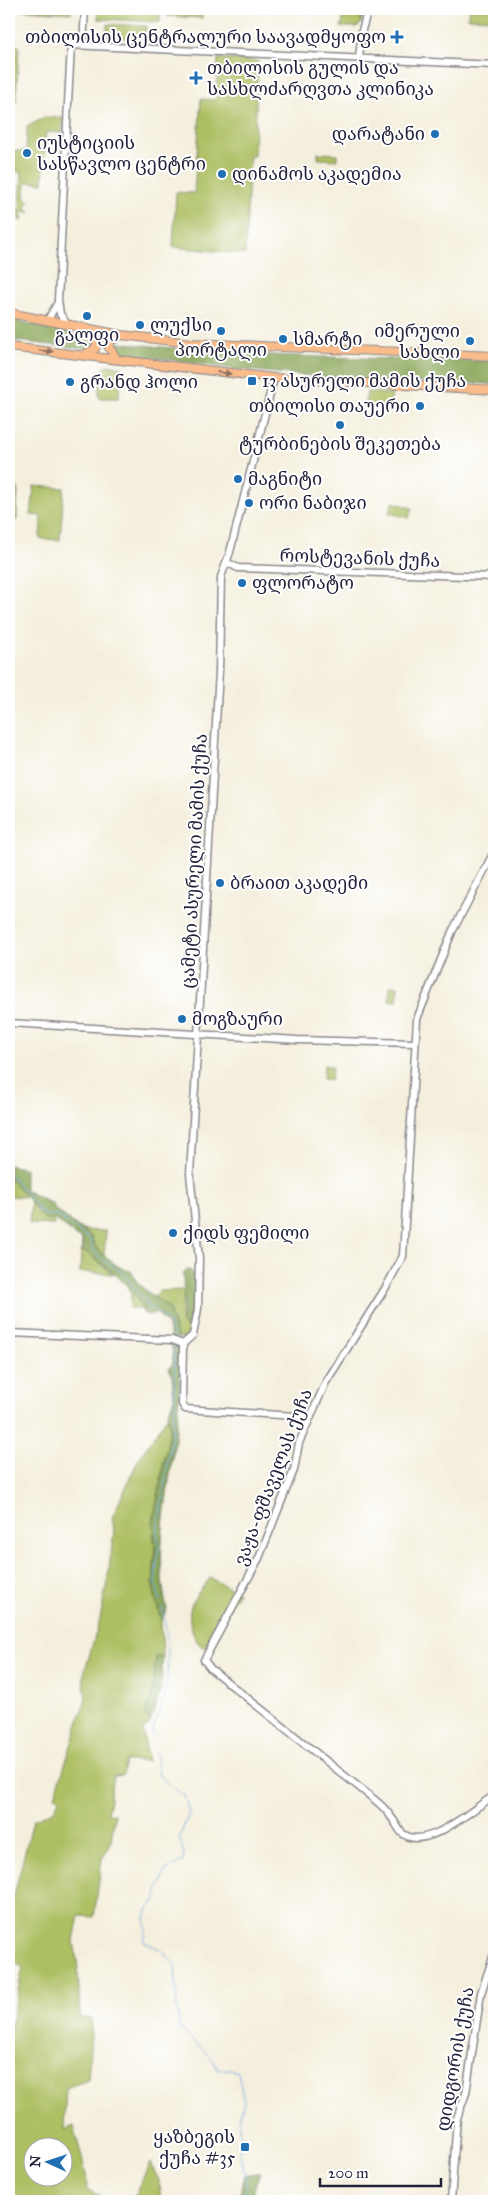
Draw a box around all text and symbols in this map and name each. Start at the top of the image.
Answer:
place label: თბილისის ცენტრალური საავადმყოფო [25,26,386,48]
marker: თბილისის ცენტრალური საავადმყოფო [390,30,404,44]
place label: თბილისის გულის და სასხლძარღვთა კლინიკა [207,57,434,100]
marker: თბილისის გულის და სასხლძარღვთა კლინიკა [189,71,203,85]
place label: დარატანი [332,123,425,145]
marker: დარატანი [429,128,441,140]
place label: იუსტიციის სასწავლო ცენტრი [37,132,206,175]
marker: იუსტიციის სასწავლო ცენტრი [21,147,33,159]
place label: დინამოს აკადემია [232,163,402,185]
marker: დინამოს აკადემია [216,168,228,180]
marker: გალფი [81,310,93,322]
place label: ლუქსი [150,314,212,336]
marker: ლუქსი [134,319,146,331]
place label: იმერული სახლი [374,320,460,363]
place label: გალფი [55,324,119,346]
marker: პორტალი [215,325,227,337]
place label: სმარტი [293,328,362,350]
marker: სმარტი [277,333,289,345]
marker: იმერული სახლი [464,335,476,347]
place label: პორტალი [175,339,267,361]
one-way arrow [38,347,54,355]
one-way arrow [217,369,233,377]
place label: 13 ასურელი მამის ქუჩა [262,370,466,392]
place label: გრანდ ჰოლი [80,371,198,393]
marker: 13 ასურელი მამის ქუჩა [246,375,258,387]
marker: გრანდ ჰოლი [64,376,76,388]
place label: თბილისი თაუერი [249,395,410,417]
marker: თბილისი თაუერი [414,400,426,412]
marker: ტურბინების შეკეთება [334,419,346,431]
place label: ტურბინების შეკეთება [239,433,441,455]
place label: მაგნიტი [248,468,322,490]
marker: მაგნიტი [232,473,244,485]
place label: ორი ნაბიჯი [259,492,367,514]
marker: ორი ნაბიჯი [243,497,255,509]
street label: როსტევანის ქუჩა [279,544,441,572]
place label: ფლორატო [252,572,354,594]
marker: ფლორატო [236,577,248,589]
street label: ცამეტი ასურელი მამის ქუჩა [176,733,212,989]
place label: ბრაით აკადემი [230,872,368,894]
marker: ბრაით აკადემი [214,877,226,889]
place label: მოგზაური [192,1008,283,1030]
marker: მოგზაური [176,1013,188,1025]
place label: ქიდს ფემილი [183,1222,310,1244]
marker: ქიდს ფემილი [167,1227,179,1239]
street label: ვაჟა-ფშაველას ქუჩა [229,1385,317,1569]
street label: დიდგორის ქუჩა [431,1985,479,2133]
place label: ყაზბეგის ქუჩა #35 [153,2126,236,2169]
north arrow [22,2138,72,2188]
marker: ყაზბეგის ქუჩა #35 [239,2141,251,2153]
text: N [27,2155,44,2168]
scale bar [320,2155,442,2187]
text: 200 m [328,2164,369,2182]

